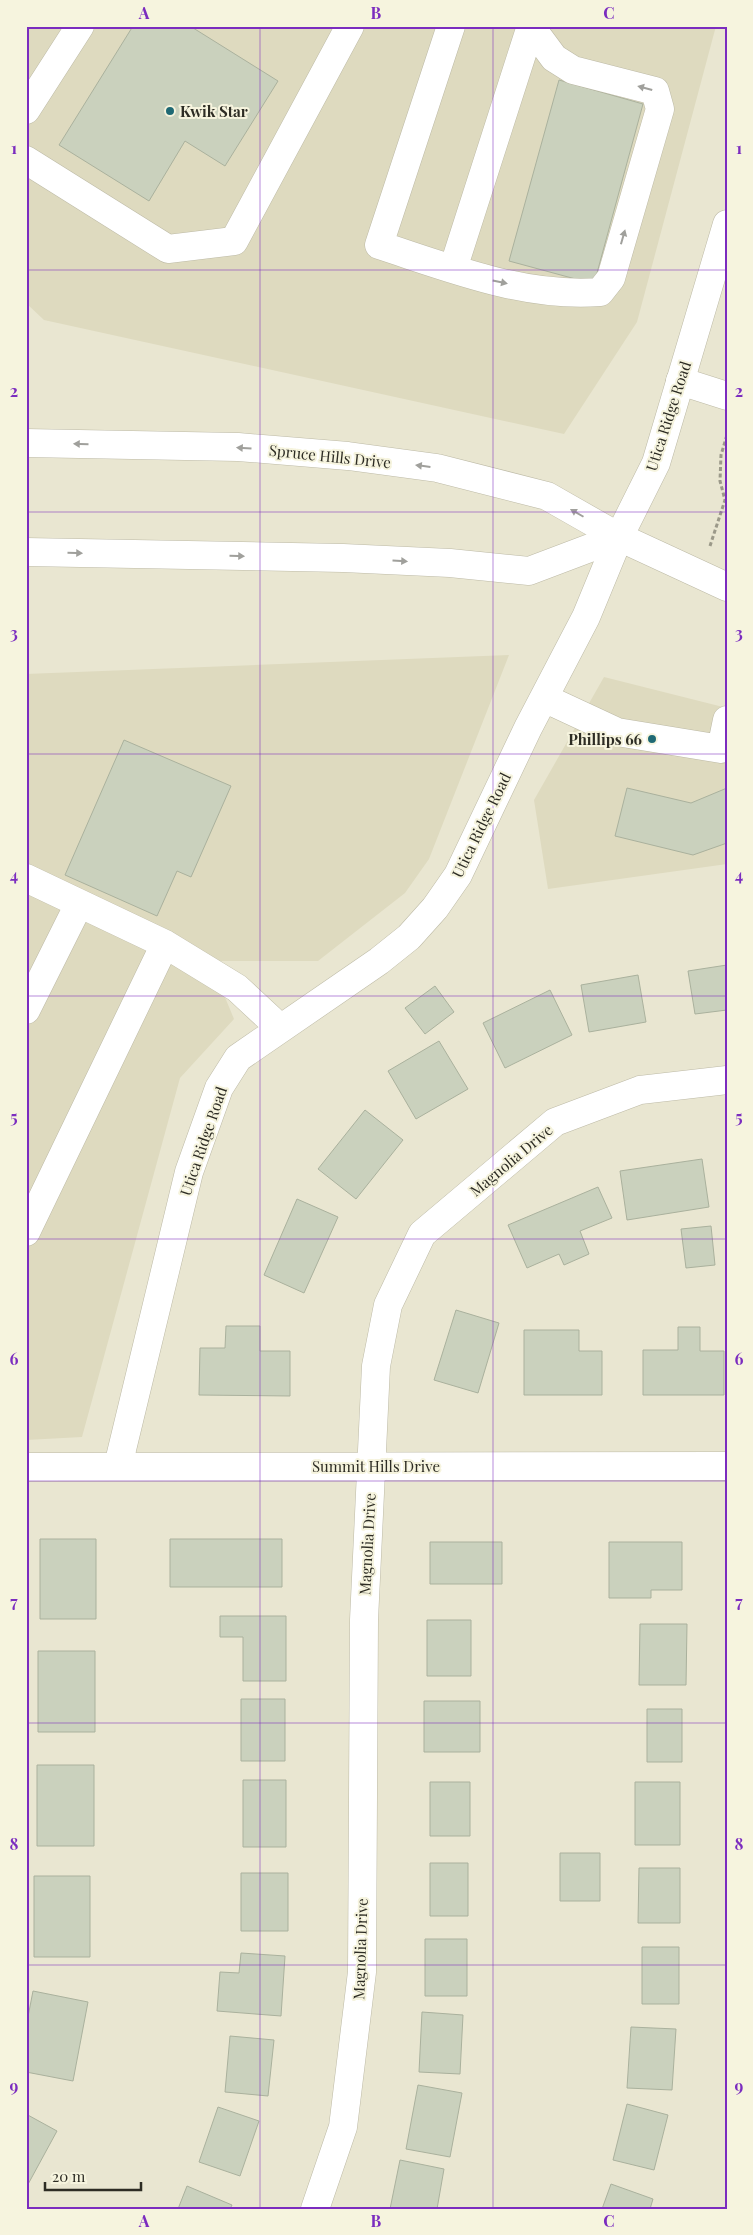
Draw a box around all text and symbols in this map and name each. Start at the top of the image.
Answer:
text: A [138,2,150,23]
text: B [371,2,382,23]
text: C [603,2,615,23]
one-way arrow [637,84,652,92]
place label: Kwik Star [180,101,248,121]
marker: Kwik Star [164,105,176,117]
text: 1 [11,137,17,158]
text: 1 [736,137,742,158]
one-way arrow [620,229,628,244]
one-way arrow [492,278,507,286]
street label: Utica Ridge Road [641,358,695,473]
text: 2 [10,380,18,401]
text: 2 [735,380,743,401]
one-way arrow [73,440,89,448]
street label: Spruce Hills Drive [268,440,392,472]
one-way arrow [236,443,252,451]
one-way arrow [414,462,430,470]
one-way arrow [570,508,584,517]
one-way arrow [67,550,83,558]
one-way arrow [230,552,246,560]
one-way arrow [392,557,408,565]
text: 3 [10,622,18,643]
text: 3 [735,622,743,643]
place label: Phillips 66 [568,729,642,749]
marker: Phillips 66 [646,733,658,745]
street label: Utica Ridge Road [447,769,515,881]
text: 4 [10,864,18,885]
text: 4 [735,864,743,885]
street label: Utica Ridge Road [175,1083,231,1198]
text: 5 [10,1106,18,1127]
text: 5 [735,1106,743,1127]
street label: Magnolia Drive [466,1120,556,1200]
text: 6 [10,1348,19,1369]
text: 6 [735,1348,744,1369]
street label: Summit Hills Drive [312,1456,440,1476]
street label: Magnolia Drive [354,1493,380,1595]
text: 7 [10,1591,18,1612]
text: 7 [735,1591,743,1612]
text: 8 [10,1833,19,1854]
text: 8 [735,1833,744,1854]
street label: Magnolia Drive [348,1898,372,2000]
text: 9 [10,2075,19,2096]
text: 9 [735,2075,744,2096]
scale bar [45,2160,141,2192]
text: 20 m [52,2166,86,2186]
text: A [138,2210,150,2231]
text: B [371,2210,382,2231]
text: C [603,2210,615,2231]

